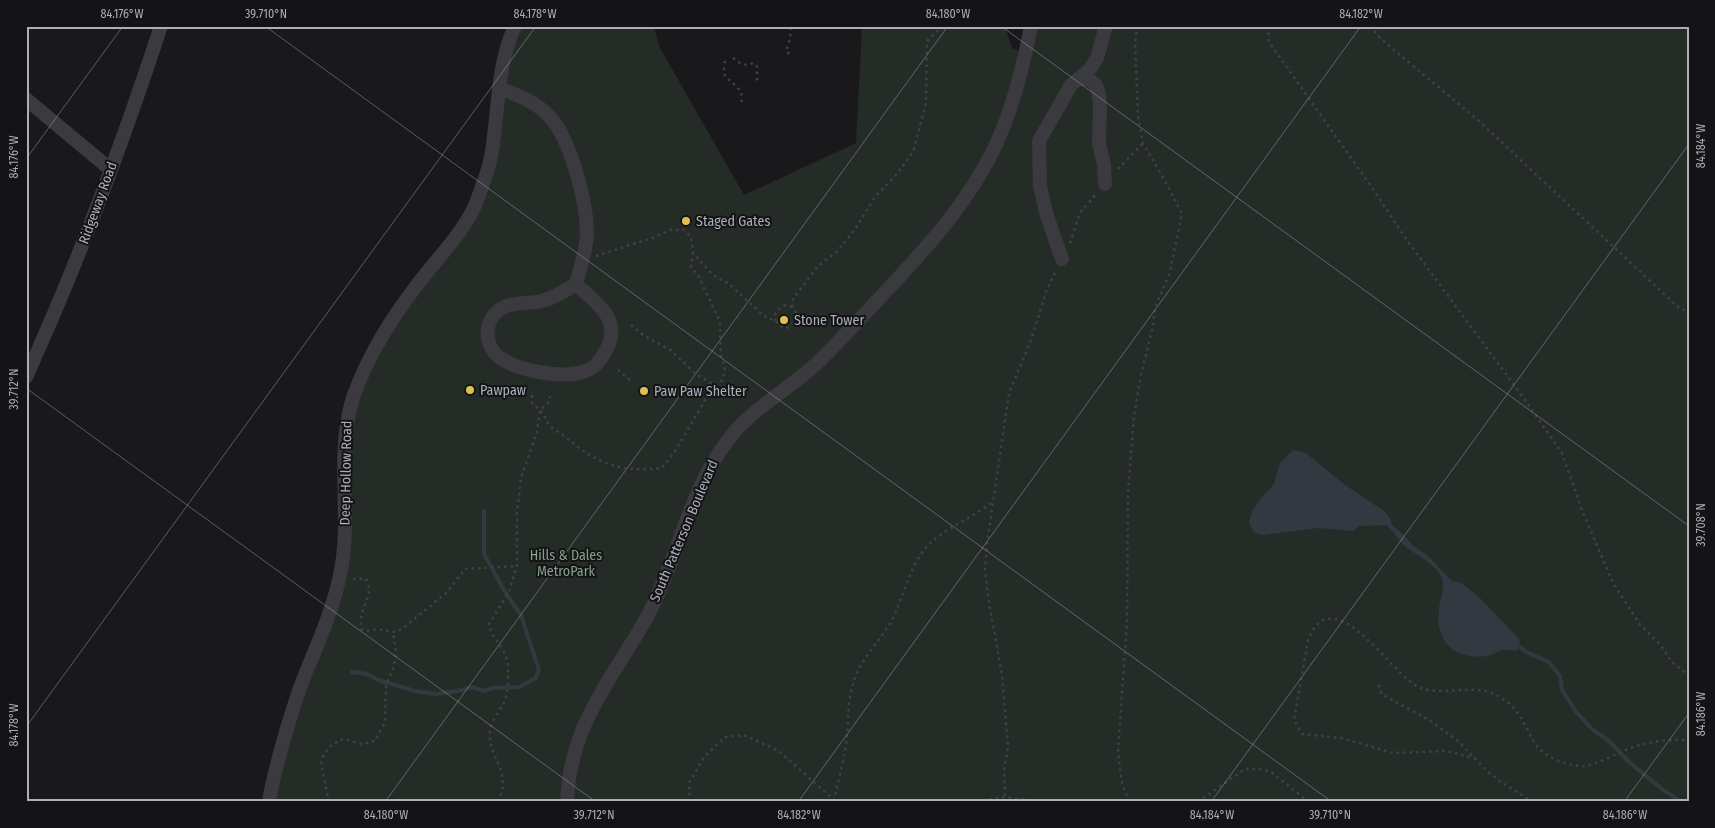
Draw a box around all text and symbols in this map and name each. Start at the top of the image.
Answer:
text: 84.176°W [101,7,143,21]
text: 39.710°N [245,7,287,21]
text: 84.178°W [513,7,557,21]
text: 84.180°W [926,7,970,21]
text: 84.182°W [1339,7,1383,21]
text: 84.184°W [1694,124,1708,168]
text: 84.176°W [7,136,21,178]
street label: Ridgeway Road [75,160,121,246]
place label: Staged Gates [696,213,770,230]
marker: Staged Gates [680,215,692,227]
place label: Stone Tower [794,312,864,329]
marker: Stone Tower [778,314,790,326]
text: 39.712°N [7,368,21,410]
place label: Pawpaw [480,382,526,399]
place label: Paw Paw Shelter [654,383,747,400]
marker: Pawpaw [464,384,476,396]
marker: Paw Paw Shelter [638,385,650,397]
street label: Deep Hollow Road [337,420,355,526]
street label: South Patterson Boulevard [646,457,722,605]
text: 39.708°N [1694,503,1708,547]
park label: Hills & Dales MetroPark [530,547,602,580]
text: 84.186°W [1694,692,1708,736]
text: 84.178°W [7,703,21,747]
text: 84.180°W [364,808,408,822]
text: 39.712°N [573,808,615,822]
text: 84.182°W [777,808,821,822]
text: 84.184°W [1190,808,1234,822]
text: 39.710°N [1309,808,1351,822]
text: 84.186°W [1603,808,1647,822]

